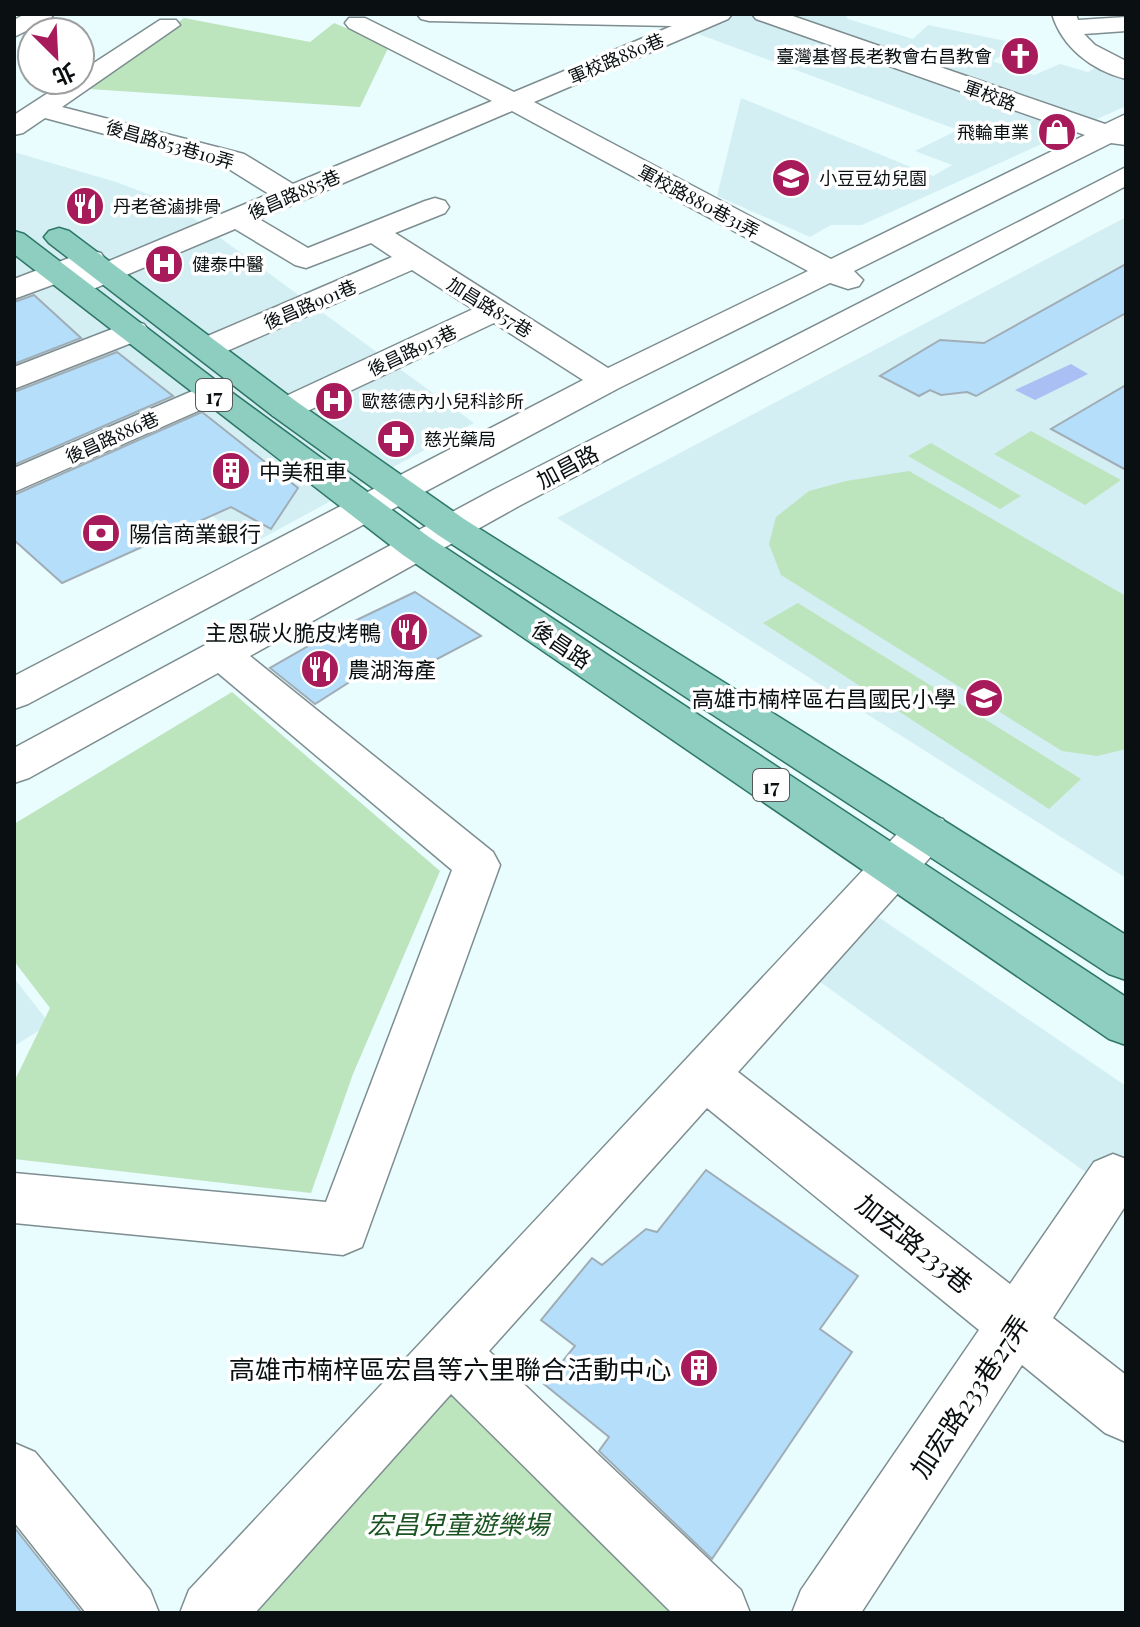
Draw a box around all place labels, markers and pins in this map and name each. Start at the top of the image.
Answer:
church icon: 臺灣基督長老教會右昌教會 [999,35,1041,77]
place label: 臺灣基督長老教會右昌教會 [776,44,992,68]
shop icon: 飛輪車業 [1036,111,1078,153]
place label: 飛輪車業 [957,120,1029,144]
school or university icon: 小豆豆幼兒園 [770,157,812,199]
place label: 小豆豆幼兒園 [819,166,927,190]
restaurant icon: 丹老爸滷排骨 [64,185,106,227]
place label: 丹老爸滷排骨 [113,194,221,218]
hospital icon: 健泰中醫 [143,243,185,285]
place label: 健泰中醫 [192,252,264,276]
hospital icon: 歐慈德內小兒科診所 [313,380,355,422]
place label: 歐慈德內小兒科診所 [362,389,524,413]
pharmacy icon: 慈光藥局 [375,418,417,460]
place label: 慈光藥局 [424,427,496,451]
building icon: 中美租車 [210,450,252,492]
place label: 中美租車 [259,456,347,486]
bank icon: 陽信商業銀行 [80,512,122,554]
place label: 陽信商業銀行 [129,518,261,548]
restaurant icon: 主恩碳火脆皮烤鴨 [388,611,430,653]
place label: 主恩碳火脆皮烤鴨 [205,617,381,647]
restaurant icon: 農湖海產 [299,648,341,690]
place label: 農湖海產 [348,654,436,684]
school or university icon: 高雄市楠梓區右昌國民小學 [963,677,1005,719]
place label: 高雄市楠梓區右昌國民小學 [692,683,956,713]
building icon: 高雄市楠梓區宏昌等六里聯合活動中心 [678,1347,720,1389]
place label: 高雄市楠梓區宏昌等六里聯合活動中心 [229,1351,671,1386]

